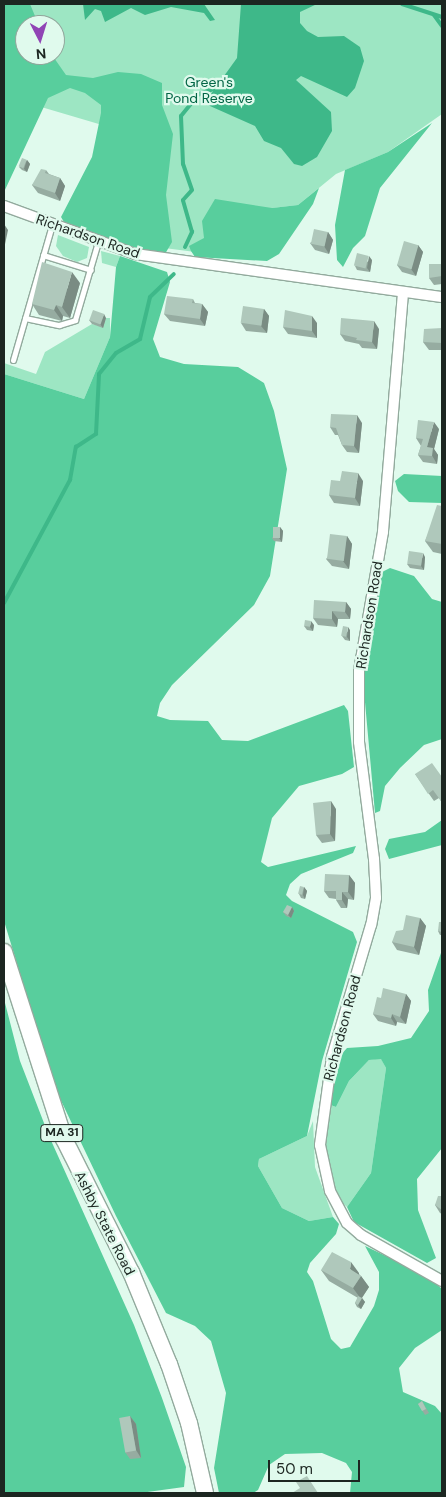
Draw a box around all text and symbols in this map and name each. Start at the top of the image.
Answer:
north arrow [15,15,65,65]
text: N [35,45,47,63]
park label: Green's Pond Reserve [165,74,253,106]
street label: Richardson Road [34,210,142,262]
street label: Richardson Road [352,560,386,670]
street label: Richardson Road [320,973,364,1083]
road number: MA 31 [40,1124,84,1142]
street label: Ashby State Road [71,1168,139,1278]
scale bar [271,1450,364,1482]
text: 50 m [276,1459,313,1479]

